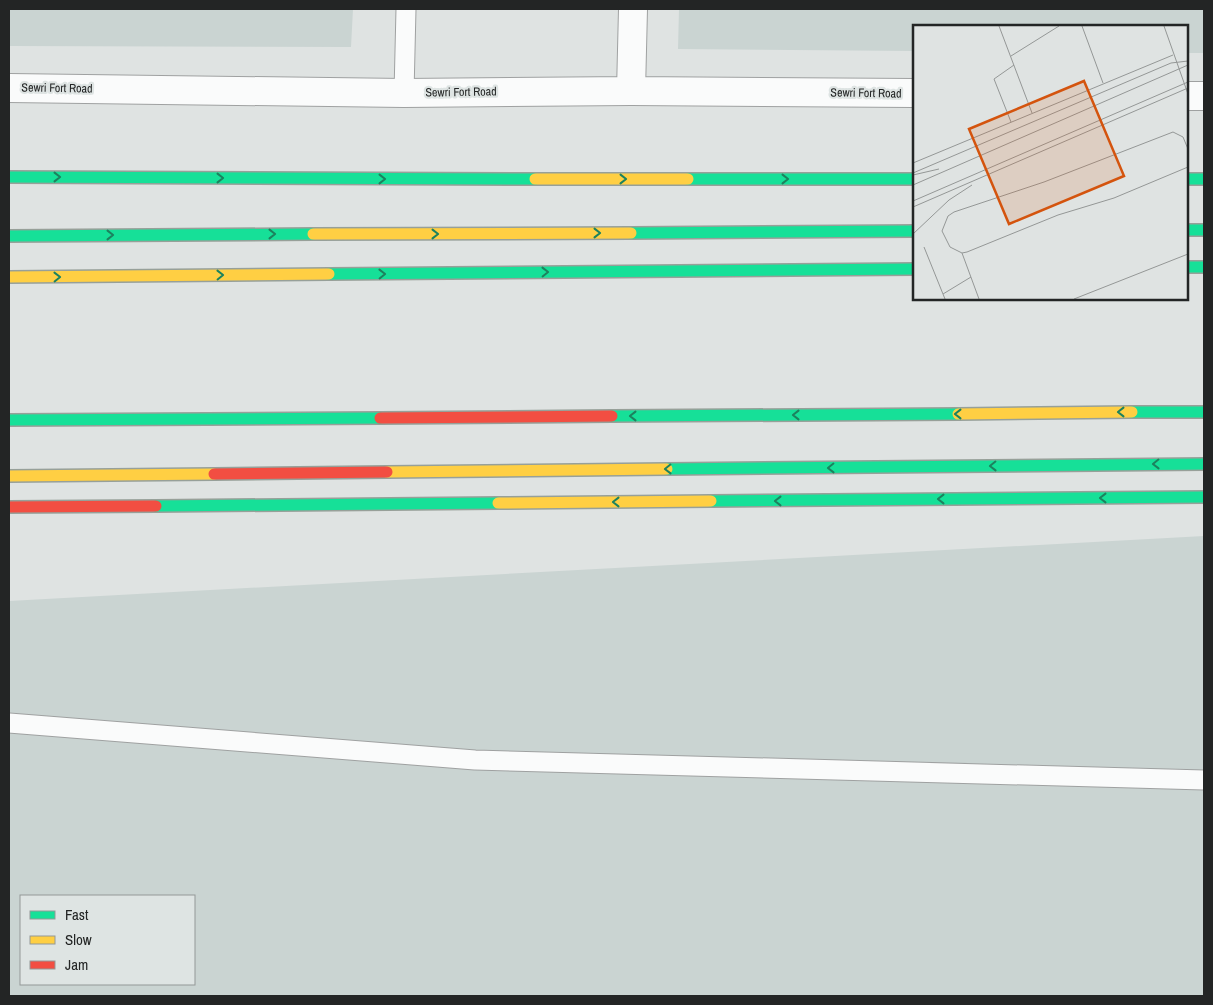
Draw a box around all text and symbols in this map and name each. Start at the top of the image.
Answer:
inset map [913,25,1188,300]
street label: Sewri Fort Road [21,79,93,97]
street label: Sewri Fort Road [425,83,497,101]
street label: Sewri Fort Road [830,84,902,102]
one-way arrow [54,172,62,182]
one-way arrow [216,173,224,183]
one-way arrow [379,174,387,184]
one-way arrow [619,174,627,184]
one-way arrow [782,174,789,184]
one-way arrow [594,228,602,238]
one-way arrow [269,229,277,239]
one-way arrow [432,229,439,239]
one-way arrow [106,230,114,240]
one-way arrow [541,267,549,278]
one-way arrow [379,269,387,279]
one-way arrow [216,270,224,280]
one-way arrow [54,272,62,282]
one-way arrow [1116,407,1124,418]
one-way arrow [954,409,962,419]
one-way arrow [791,410,799,420]
one-way arrow [629,411,636,421]
one-way arrow [1151,459,1159,469]
one-way arrow [989,461,996,471]
one-way arrow [826,462,834,473]
one-way arrow [664,464,672,474]
one-way arrow [1099,493,1106,503]
one-way arrow [936,494,944,504]
one-way arrow [774,496,782,506]
one-way arrow [611,497,619,507]
legend [20,895,195,985]
text: Fast [65,904,89,925]
text: Slow [65,929,92,950]
text: Jam [65,954,88,975]

